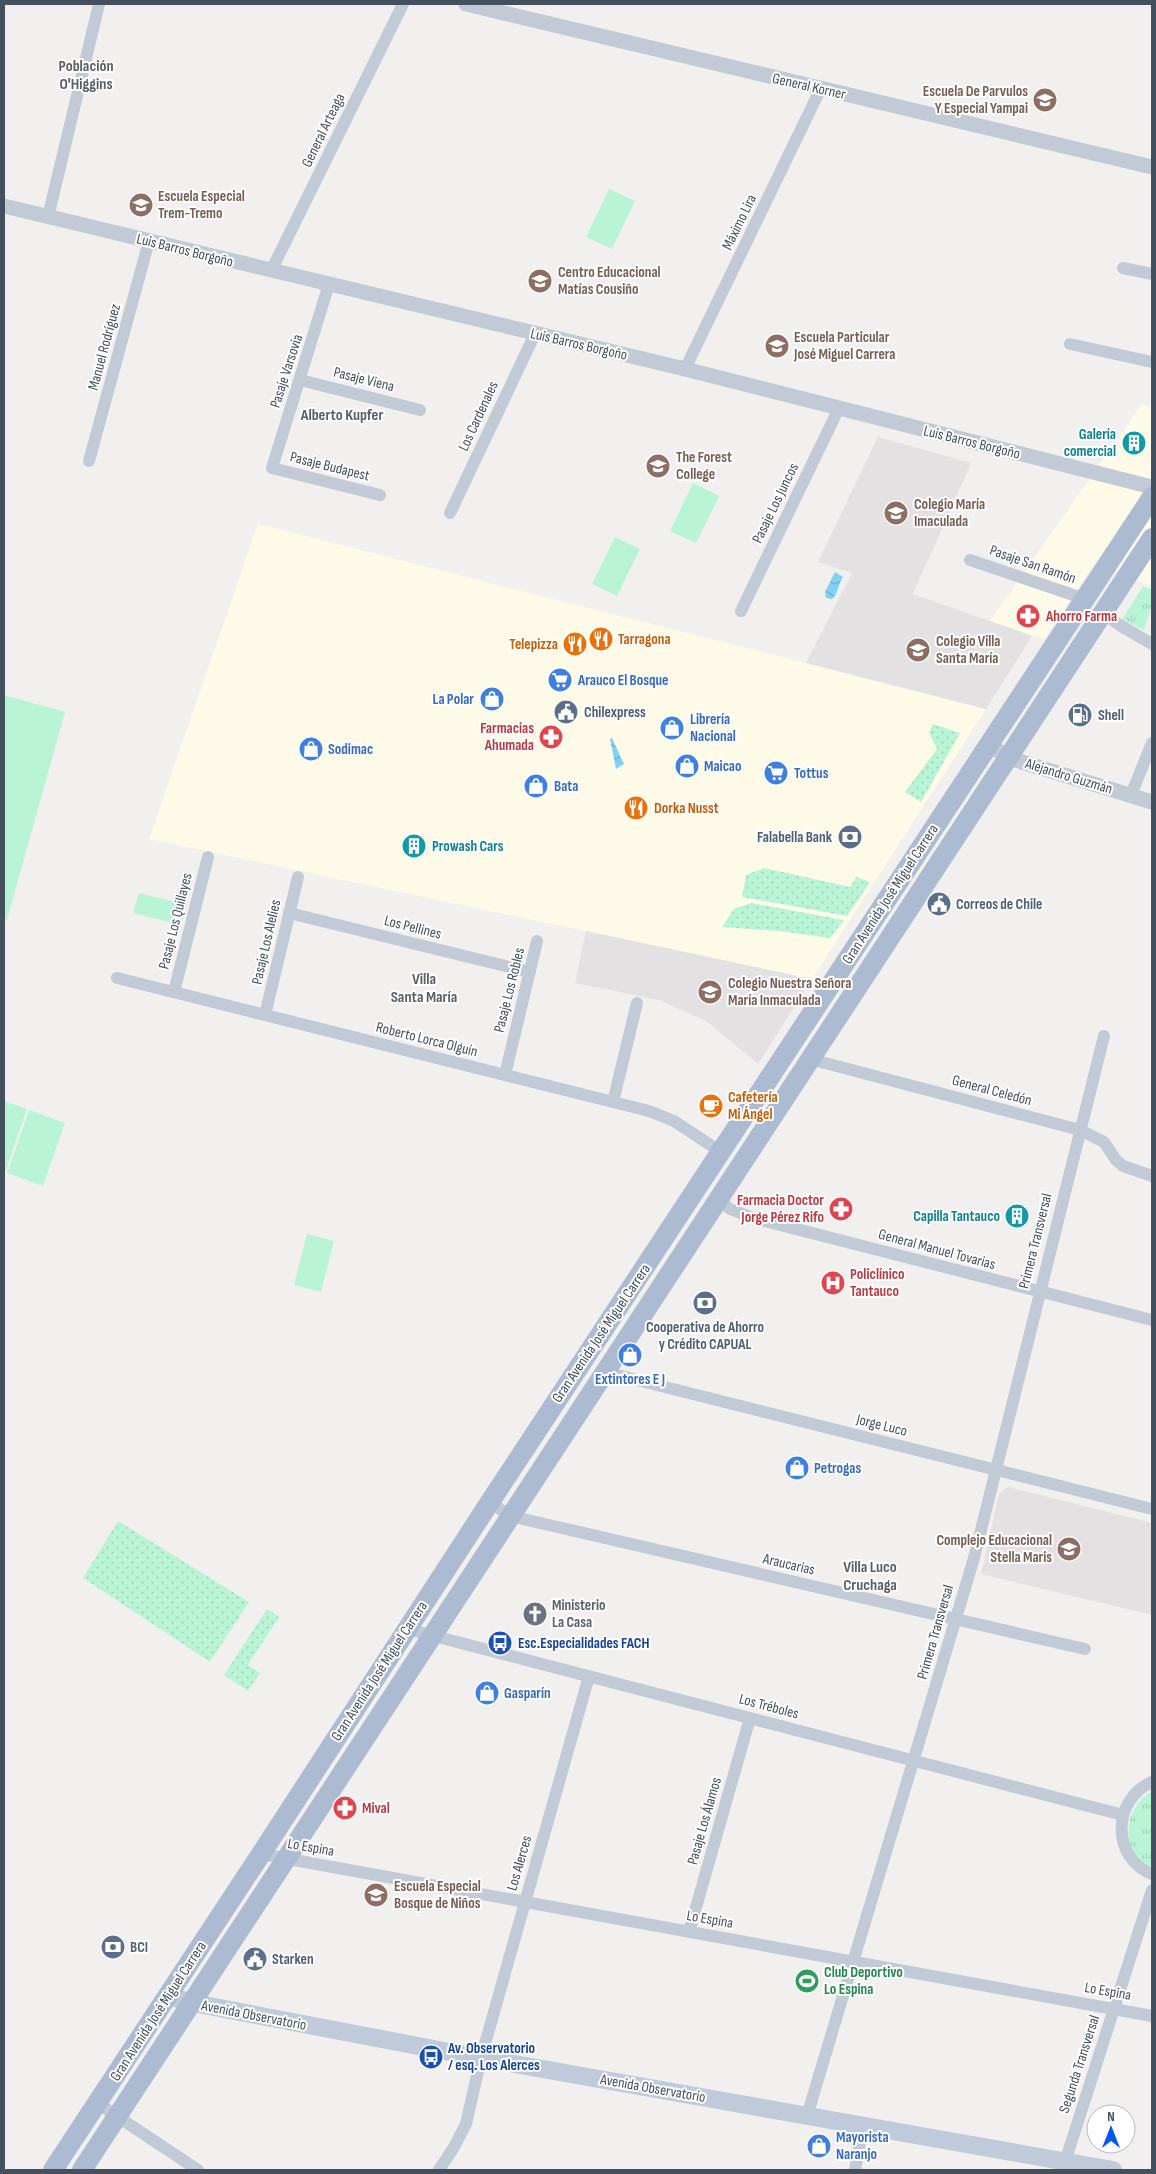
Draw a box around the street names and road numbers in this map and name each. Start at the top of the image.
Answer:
street label: General Korner [770,69,848,104]
street label: General Arteaga [297,90,350,170]
street label: Máximo Lira [718,191,761,253]
street label: Luis Barros Borgoño [135,229,235,272]
street label: Manuel Rodríguez [84,301,125,392]
street label: Luis Barros Borgoño [529,324,629,365]
street label: Pasaje Varsovia [266,332,307,410]
street label: Pasaje Viena [332,363,396,396]
street label: Los Cardenales [454,378,503,454]
street label: Luis Barros Borgoño [922,421,1022,464]
street label: Pasaje Budapest [288,447,372,486]
street label: Pasaje Los Juncos [748,460,803,546]
street label: Pasaje San Ramón [987,541,1078,588]
street label: Alejandro Guzmán [1022,754,1115,799]
street label: Gran Avenida José Miguel Carrera [838,821,943,968]
street label: Pasaje Los Quillayes [154,871,197,971]
street label: Pasaje Los Alelies [248,898,285,986]
street label: Los Pellines [382,911,443,944]
street label: Pasaje Los Robles [490,946,529,1035]
street label: Roberto Lorca Olguín [374,1018,480,1061]
street label: General Celedón [950,1071,1034,1110]
street label: Primera Transversal [1014,1191,1057,1291]
street label: General Manuel Tovarias [876,1225,997,1274]
street label: Gran Avenida José Miguel Carrera [548,1260,655,1406]
street label: Jorge Luco [854,1410,909,1441]
street label: Araucarias [760,1549,817,1580]
street label: Primera Transversal [913,1583,958,1682]
street label: Gran Avenida José Miguel Carrera [327,1598,432,1745]
street label: Los Tréboles [737,1689,801,1724]
street label: Pasaje Los Álamos [683,1775,726,1867]
street label: Los Alerces [503,1833,536,1893]
street label: Lo Espina [286,1834,336,1861]
street label: Lo Espina [685,1906,735,1933]
street label: Gran Avenida José Miguel Carrera [106,1938,211,2085]
street label: Lo Espina [1083,1978,1133,2005]
street label: Avenida Observatorio [199,1996,308,2035]
street label: Segunda Transversal [1055,2013,1104,2116]
street label: Avenida Observatorio [598,2070,707,2107]

